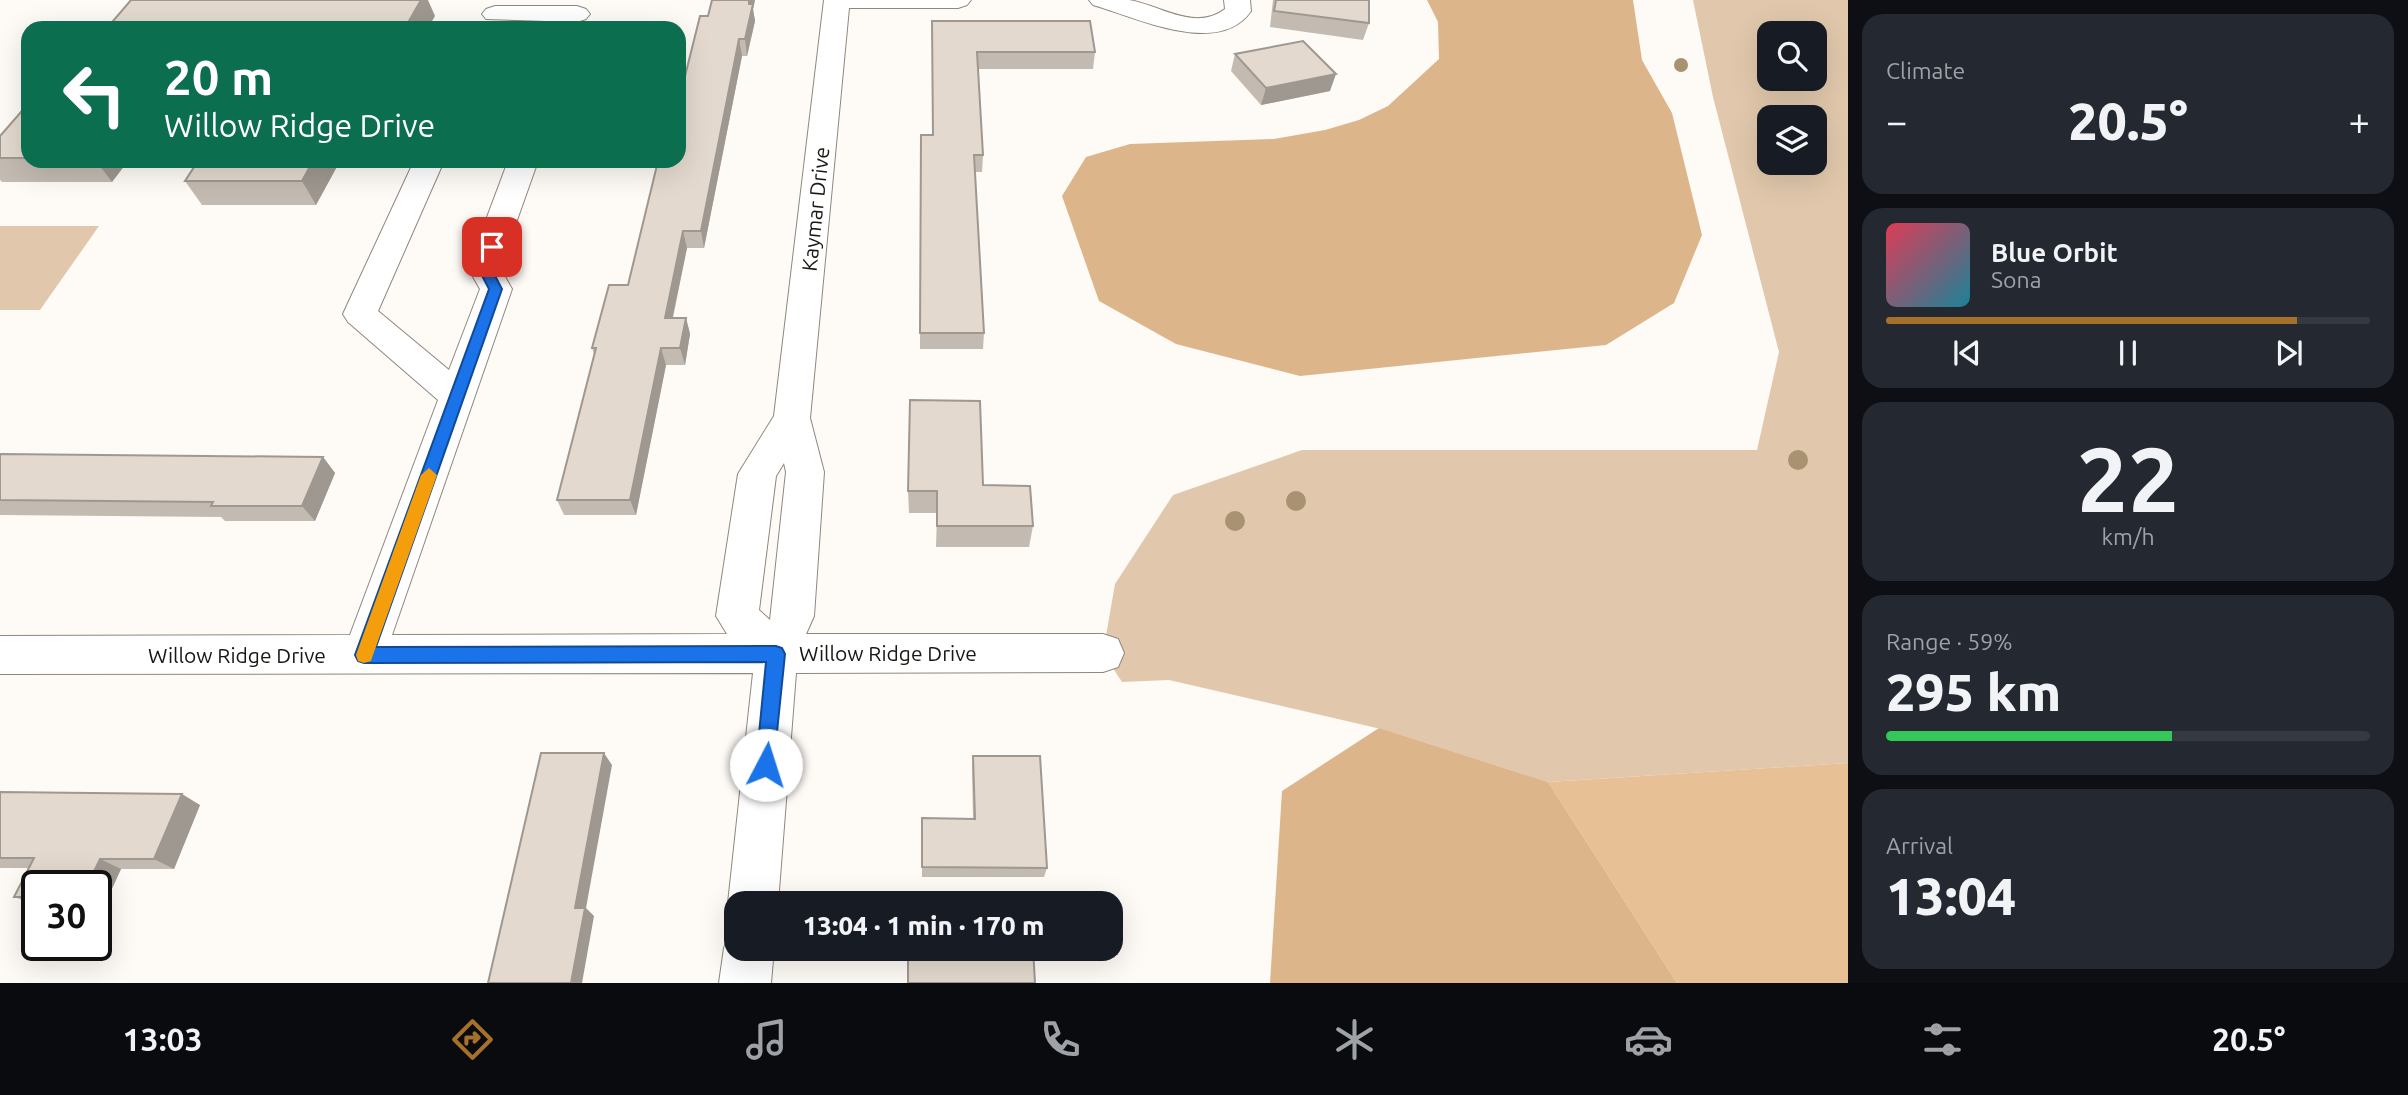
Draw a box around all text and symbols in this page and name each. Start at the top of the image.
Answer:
map controls [1757,21,1827,175]
button: search [1757,21,1827,91]
icon: left [49,49,140,140]
text: 20 m [164,49,273,104]
text: Climate [1886,58,1965,83]
text: 20.5° [2068,92,2188,150]
text: − [1886,100,1907,142]
text: + [2349,100,2370,142]
button: layers [1757,105,1827,175]
text: Willow Ridge Drive [164,107,435,143]
street label: Kaymar Drive [797,146,833,272]
pin [462,217,522,277]
icon: arrive [473,228,511,266]
text: Blue Orbit [1991,238,2118,267]
text: Sona [1991,267,2041,292]
icon: previous [1948,334,1986,372]
icon: pause [2109,334,2147,372]
icon: next [2270,334,2308,372]
text: 22 [2077,427,2179,529]
text: km/h [2101,524,2155,549]
text: Range · 59% [1886,629,2013,654]
street label: Willow Ridge Drive [799,641,977,665]
street label: Willow Ridge Drive [148,643,326,667]
text: 295 km [1886,663,2061,721]
position arrow [729,728,803,802]
text: Arrival [1886,833,1953,858]
text: 13:04 [1886,867,2016,925]
speed limit sign: 30 [21,870,112,961]
text: 13:04 · 1 min · 170 m [803,911,1044,940]
icon: directions [448,1015,497,1064]
icon: music [742,1015,791,1064]
icon: phone [1036,1015,1085,1064]
icon: climate [1330,1015,1379,1064]
icon: car [1624,1015,1673,1064]
icon: filters [1918,1015,1967,1064]
text: 13:03 [123,1021,203,1057]
text: 20.5° [2212,1021,2285,1057]

